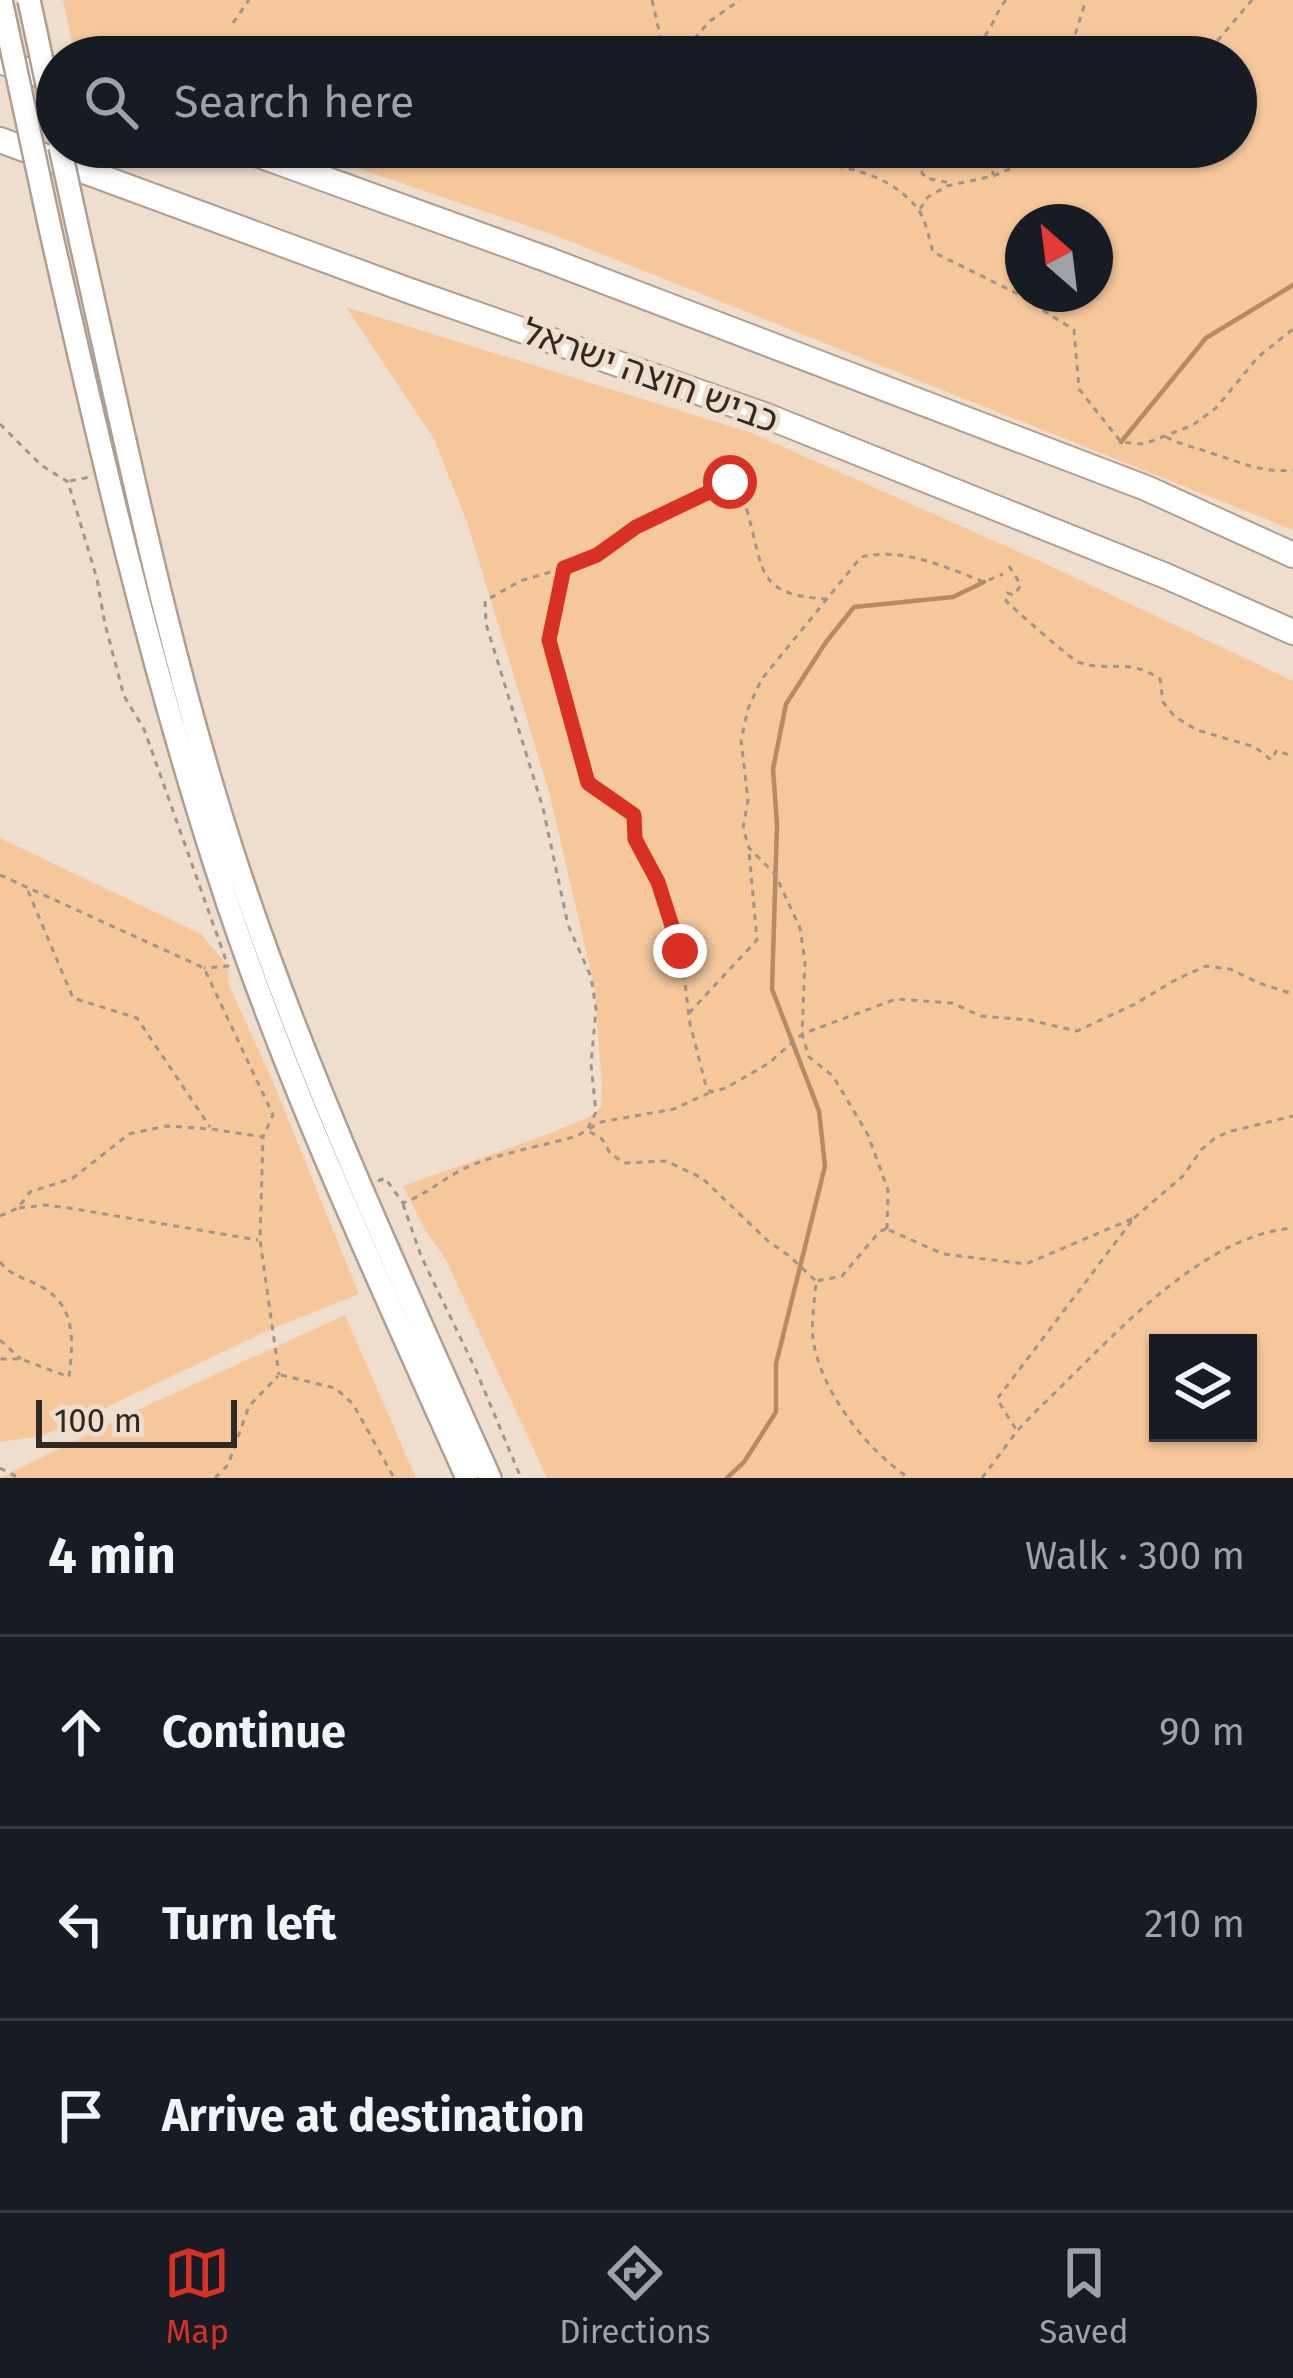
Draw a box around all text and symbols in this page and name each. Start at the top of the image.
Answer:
search box [36,36,1257,168]
icon: search [78,69,144,135]
text: Search here [174,75,414,129]
north arrow [1005,204,1113,312]
street label: כביש חוצה ישראל [516,309,784,443]
route start [703,455,757,509]
route end [653,924,707,978]
map controls [1149,1334,1257,1442]
button: layers [1149,1334,1257,1442]
scale bar [36,1394,237,1447]
text: 100 m [54,1401,142,1441]
text: 4 min [48,1525,176,1587]
text: Walk · 300 m [1025,1533,1245,1579]
icon: ahead [48,1699,114,1765]
text: Continue [162,1705,346,1759]
text: 90 m [1159,1709,1245,1755]
icon: left [48,1891,114,1957]
text: Turn left [162,1897,336,1951]
text: 210 m [1144,1901,1245,1947]
icon: arrive [48,2083,114,2149]
text: Arrive at destination [162,2089,585,2143]
tab: Map [164,2240,230,2352]
tab: Directions [559,2240,711,2352]
tab: Saved [1039,2240,1129,2352]

